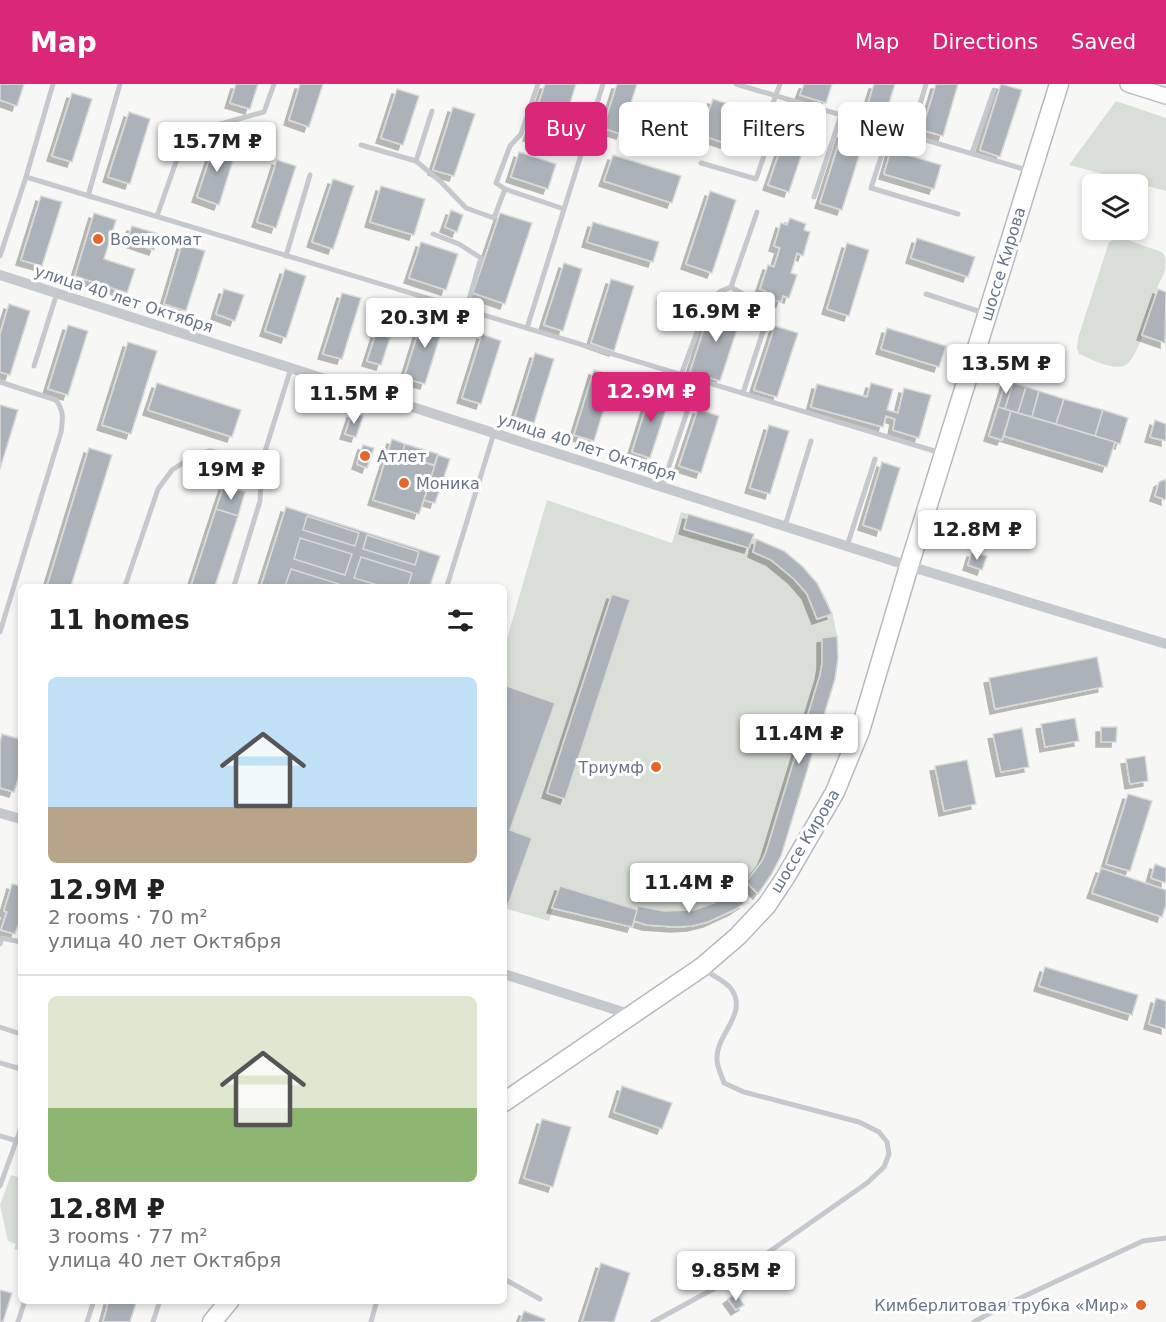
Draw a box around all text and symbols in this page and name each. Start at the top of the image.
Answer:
text: Map [30,26,97,59]
text: Map [855,30,899,54]
text: Directions [932,30,1038,54]
text: Saved [1071,30,1136,54]
chip: Buy [525,102,607,156]
chip: Rent [619,102,709,156]
chip: Filters [721,102,826,156]
chip: New [838,102,926,156]
pin: 15.7M ₽ [162,122,272,173]
text: 15.7M ₽ [172,129,262,153]
map controls [1082,174,1148,240]
button: layers [1082,174,1148,240]
street label: шоссе Кирова [977,205,1029,323]
place label: Военкомат [110,230,202,249]
marker: Военкомат [91,232,105,246]
street label: улица 40 лет Октября [32,261,216,337]
pin: 16.9M ₽ [661,292,771,343]
pin: 20.3M ₽ [370,298,480,349]
text: 16.9M ₽ [671,299,761,323]
text: 20.3M ₽ [380,305,470,329]
pin: 13.5M ₽ [951,344,1061,395]
text: 13.5M ₽ [961,351,1051,375]
pin: 12.9M ₽ [596,372,706,423]
pin: 11.5M ₽ [299,374,409,425]
text: 12.9M ₽ [606,379,696,403]
text: 11.5M ₽ [309,381,399,405]
street label: улица 40 лет Октября [495,409,679,485]
place label: Атлет [377,447,427,466]
marker: Атлет [358,449,372,463]
pin: 19M ₽ [189,450,273,501]
text: 19M ₽ [197,457,265,481]
place label: Моника [416,474,480,493]
marker: Моника [397,476,411,490]
pin: 12.8M ₽ [922,510,1032,561]
text: 12.8M ₽ [932,517,1022,541]
icon: filters [444,604,477,637]
text: 11 homes [48,605,190,635]
pin: 11.4M ₽ [744,714,854,765]
icon: home [209,716,317,824]
text: 11.4M ₽ [754,721,844,745]
place label: Триумф [577,758,644,777]
marker: Триумф [649,760,663,774]
street label: шоссе Кирова [766,786,844,896]
pin: 11.4M ₽ [634,863,744,914]
text: 11.4M ₽ [644,870,734,894]
text: 12.9M ₽ [48,875,165,905]
text: 2 rooms · 70 m² [48,905,208,929]
text: улица 40 лет Октября [48,929,281,953]
icon: home [209,1035,317,1143]
text: 12.8M ₽ [48,1194,165,1224]
text: 3 rooms · 77 m² [48,1224,208,1248]
text: улица 40 лет Октября [48,1248,281,1272]
pin: 9.85M ₽ [681,1251,791,1302]
text: 9.85M ₽ [691,1258,781,1282]
place label: Кимберлитовая трубка «Мир» [874,1296,1129,1315]
marker: Кимберлитовая трубка «Мир» [1134,1298,1148,1312]

